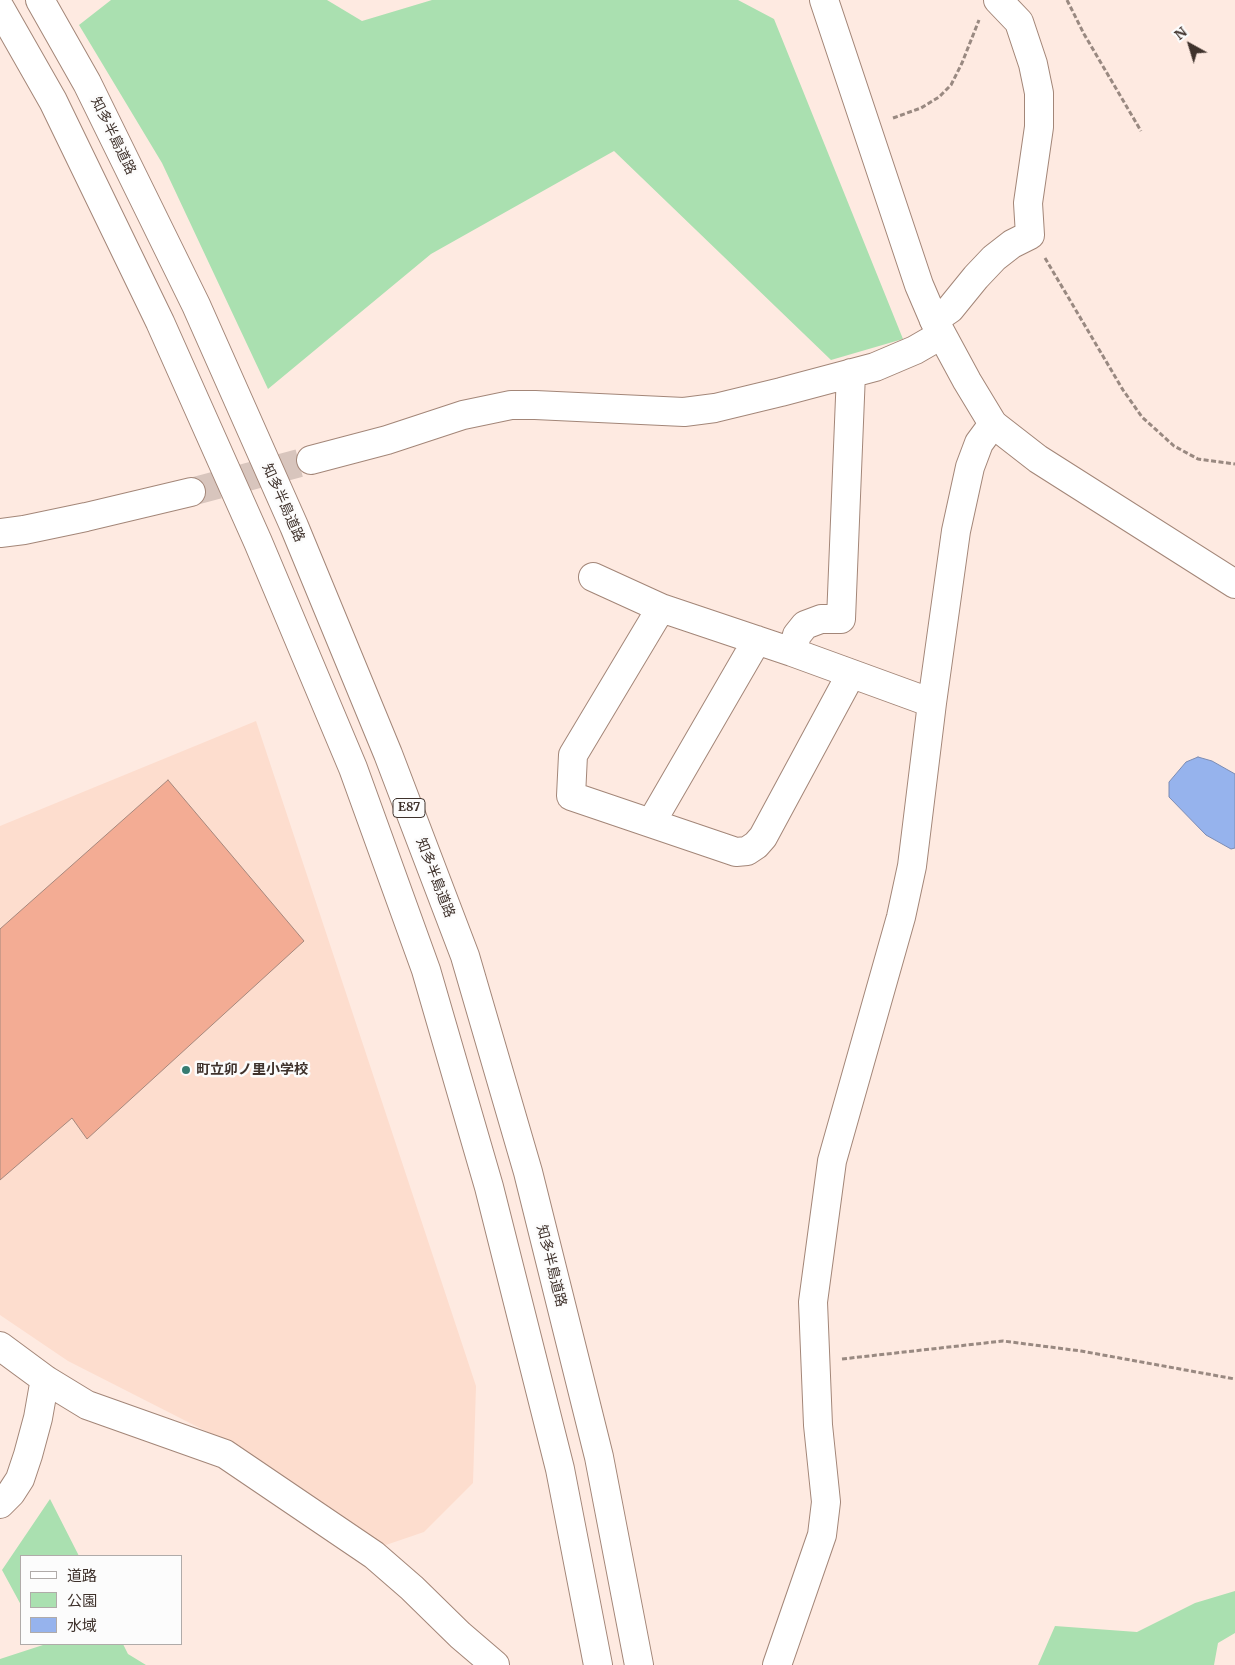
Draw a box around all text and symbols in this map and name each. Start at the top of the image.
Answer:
north arrow [1165,20,1215,70]
text: N [1171,23,1191,44]
street label: 知多半島道路 [87,95,139,177]
street label: 知多半島道路 [258,461,308,545]
road number: E87 [393,798,425,818]
street label: 知多半島道路 [412,836,458,920]
place label: 町立卯ノ里小学校 [196,1062,308,1078]
marker: 町立卯ノ里小学校 [180,1064,192,1076]
street label: 知多半島道路 [533,1223,569,1309]
legend [20,1555,182,1645]
text: 道路 [67,1566,97,1585]
text: 公園 [67,1591,97,1610]
text: 水域 [67,1616,97,1635]

